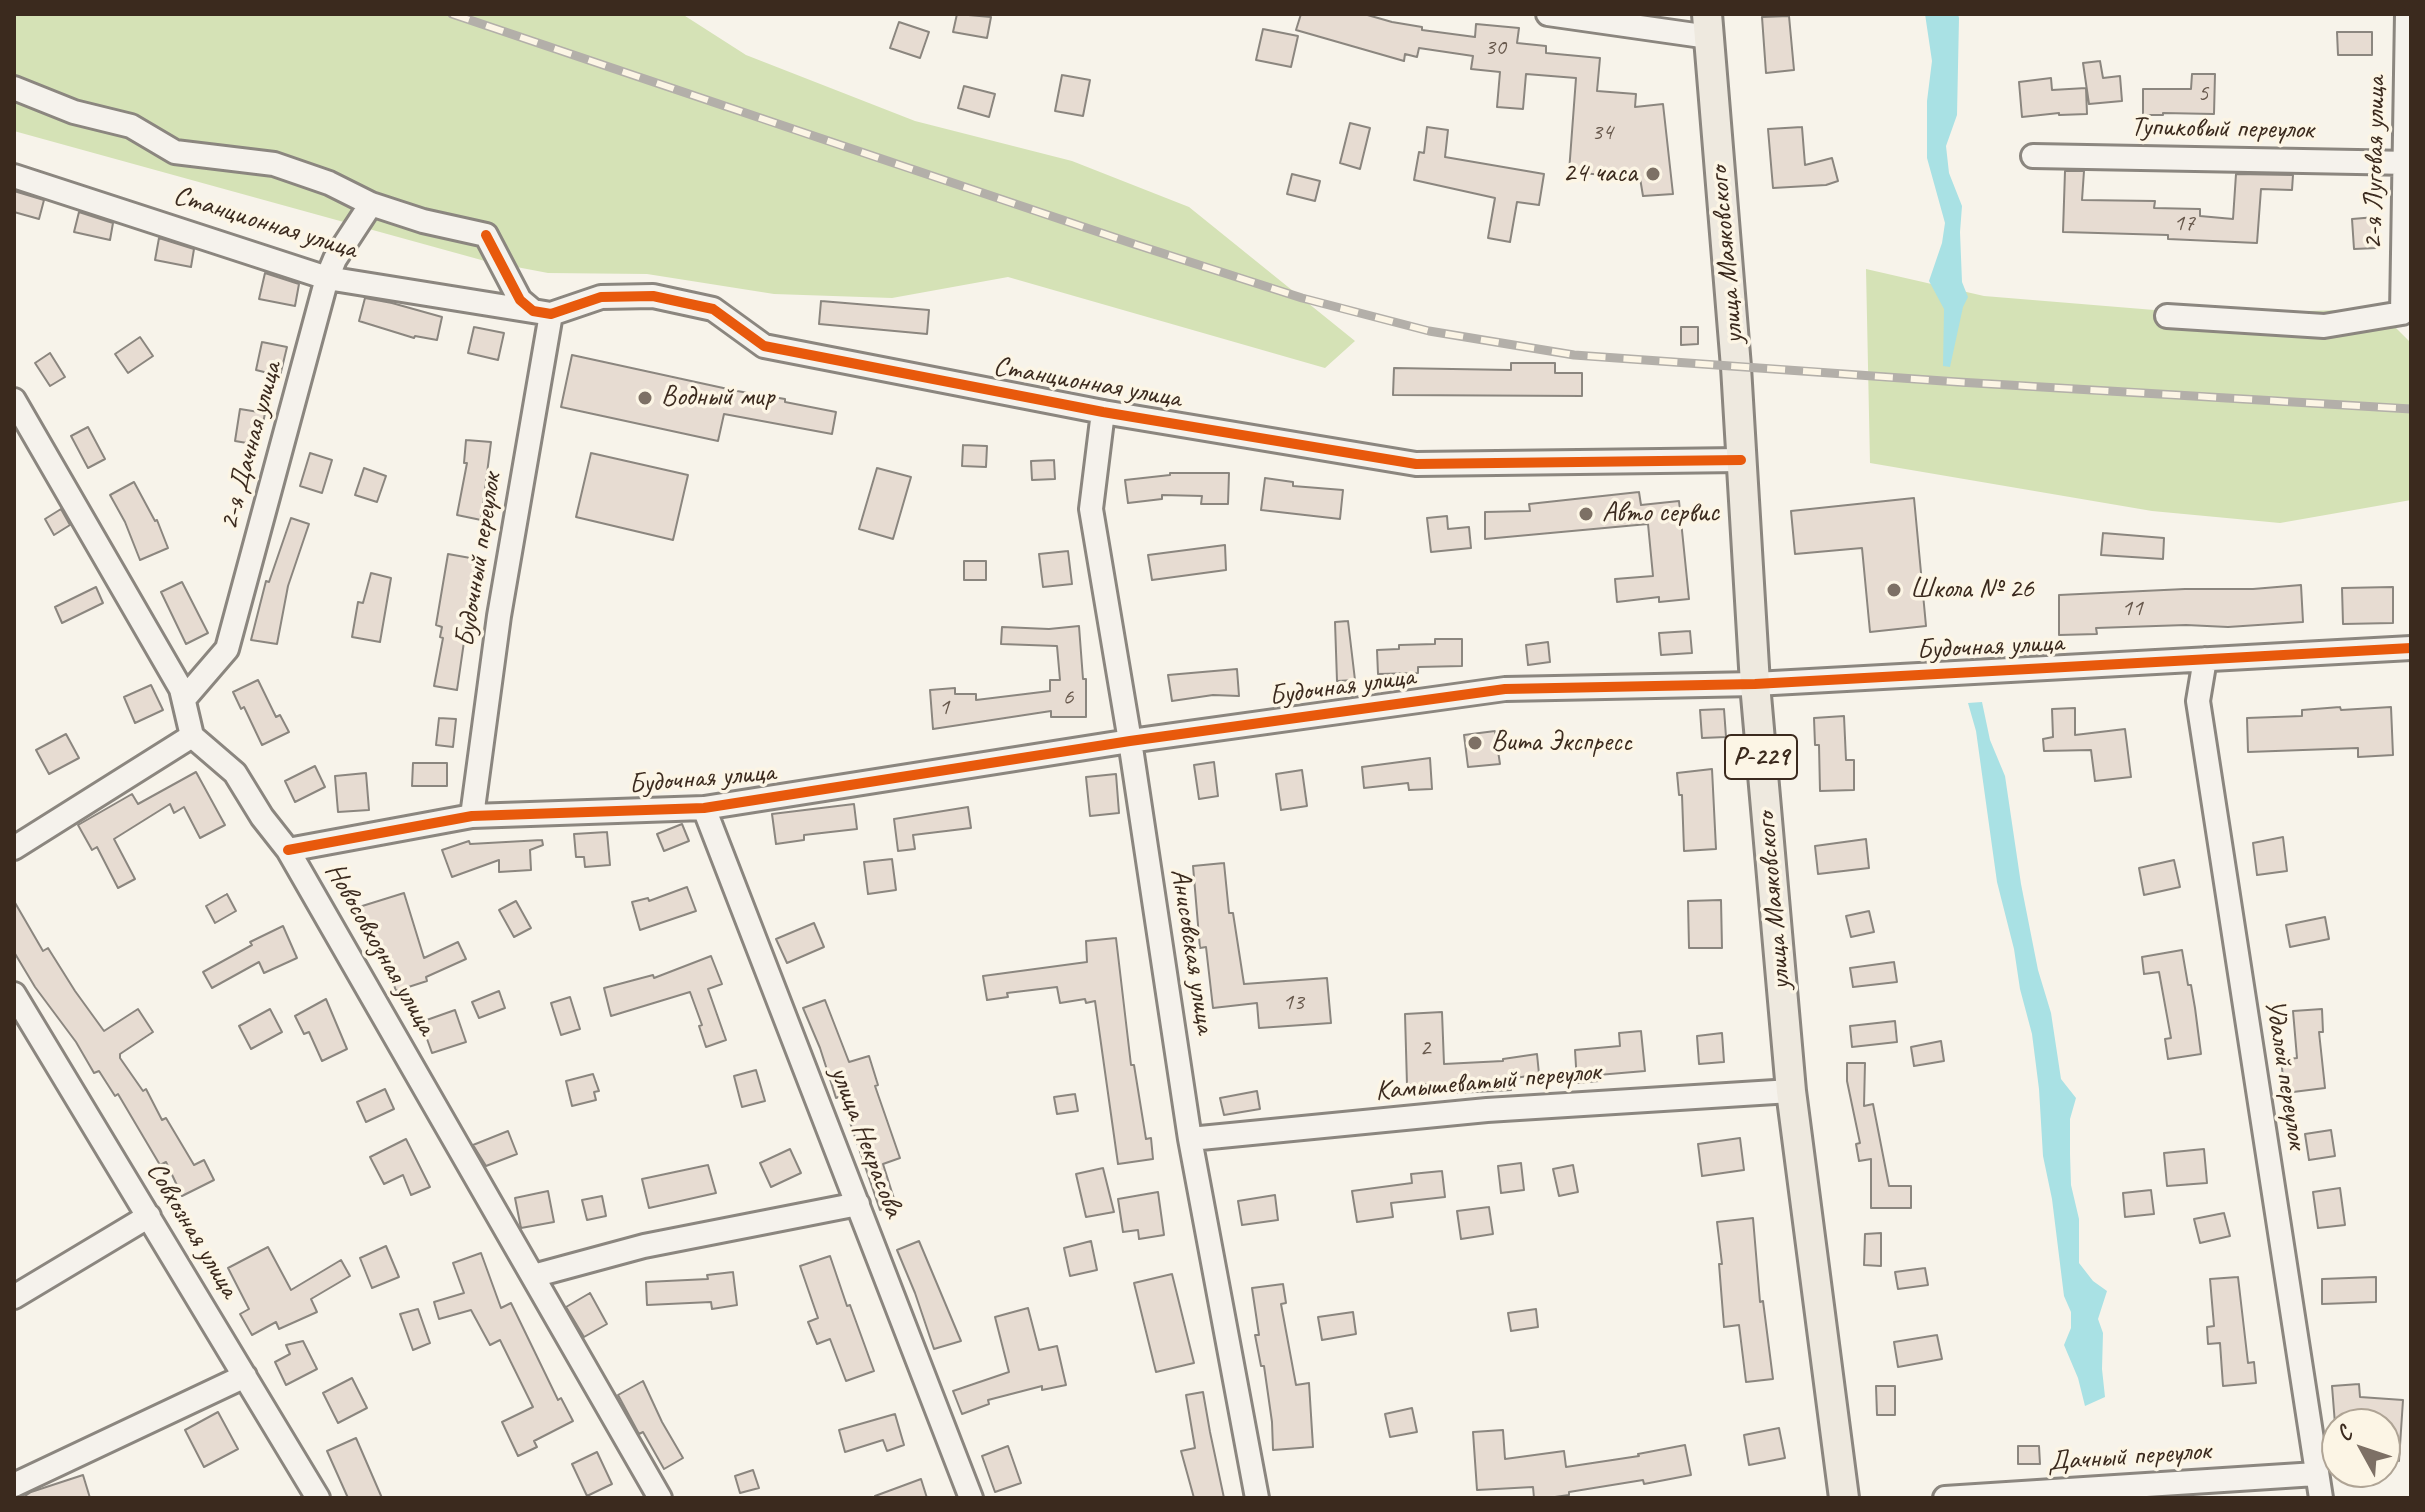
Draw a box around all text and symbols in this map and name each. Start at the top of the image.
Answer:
house number: 30 [1484,34,1506,62]
street label: 2-я Луговая улица [2357,76,2393,250]
house number: 5 [2198,80,2208,108]
street label: Тупиковый переулок [2130,111,2314,147]
house number: 34 [1591,119,1613,147]
place label: 24 часа [1562,157,1637,191]
marker: 24 часа [1644,165,1662,183]
street label: улица Маяковского [1702,165,1752,345]
street label: Станционная улица [169,179,361,267]
house number: 17 [2173,210,2195,238]
street label: Станционная улица [991,350,1183,416]
street label: 2-я Дачная улица [212,358,290,534]
place label: Водный мир [661,381,774,415]
marker: Водный мир [636,389,654,407]
street label: Будочный переулок [449,471,509,649]
place label: Авто сервис [1602,497,1719,531]
marker: Авто сервис [1577,505,1595,523]
place label: Школа № 26 [1910,573,2034,607]
marker: Школа № 26 [1885,581,1903,599]
house number: 11 [2121,595,2143,623]
street label: Будочная улица [1916,626,2064,668]
street label: Будочная улица [1267,660,1417,714]
house number: 6 [1063,684,1073,712]
house number: 1 [939,694,949,722]
place label: Вита Экспресс [1491,726,1632,760]
marker: Вита Экспресс [1466,734,1484,752]
road number: Р-229 [1725,735,1797,779]
street label: Будочная улица [627,756,777,802]
street label: улица Маяковского [1749,811,1799,991]
street label: Новосовхозная улица [317,857,443,1041]
street label: Анисовская улица [1162,866,1222,1036]
house number: 13 [1282,989,1304,1017]
street label: Удалой переулок [2257,997,2313,1151]
house number: 2 [1420,1035,1430,1063]
street label: Камышеватый переулок [1374,1055,1602,1109]
street label: улица Некрасова [822,1062,910,1222]
street label: Совхозная улица [138,1156,246,1304]
north arrow [2321,1408,2401,1488]
text: С [2330,1421,2358,1447]
street label: Дачный переулок [2046,1435,2212,1479]

